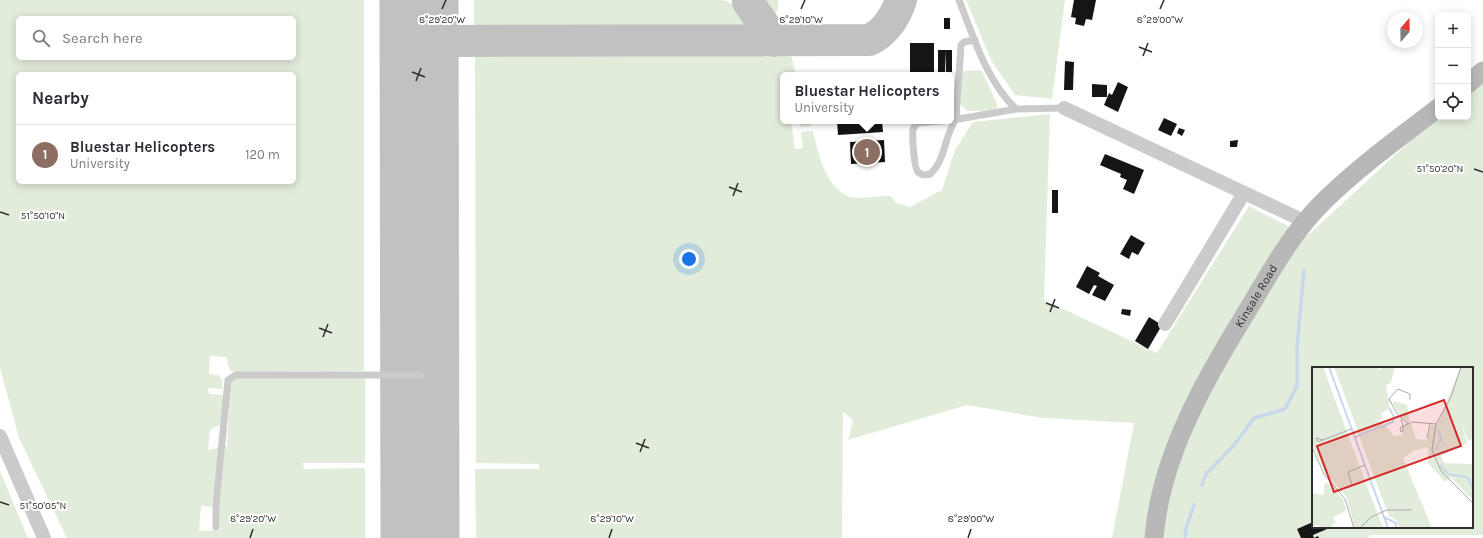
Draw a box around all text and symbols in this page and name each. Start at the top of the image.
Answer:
north arrow [1387,12,1423,48]
map controls [1435,12,1471,120]
button: + [1435,12,1471,48]
text: 8°29'20"W [419,14,465,26]
text: 8°29'10"W [779,14,823,26]
text: 8°29'00"W [1137,14,1183,26]
search box [16,16,296,60]
icon: search [30,27,52,49]
text: Search here [62,29,143,47]
button: − [1435,48,1471,84]
popup [780,72,954,124]
text: Bluestar Helicopters [794,82,940,100]
button: locate [1435,84,1471,120]
text: Nearby [32,88,89,108]
text: University [794,100,854,115]
pin: 1 [854,137,880,167]
text: Bluestar Helicopters [70,138,215,156]
text: 1 [43,147,47,162]
text: 120 m [245,147,280,162]
text: University [70,156,130,171]
text: 51°50'20"N [1417,163,1463,175]
text: 51°50'10"N [21,210,65,222]
your location [679,249,699,269]
street label: Kinsale Road [1232,262,1280,330]
inset map [1312,367,1473,528]
text: 51°50'05"N [20,500,66,512]
text: 8°29'20"W [230,513,276,525]
text: 8°29'10"W [590,513,634,525]
text: 8°29'00"W [948,513,994,525]

